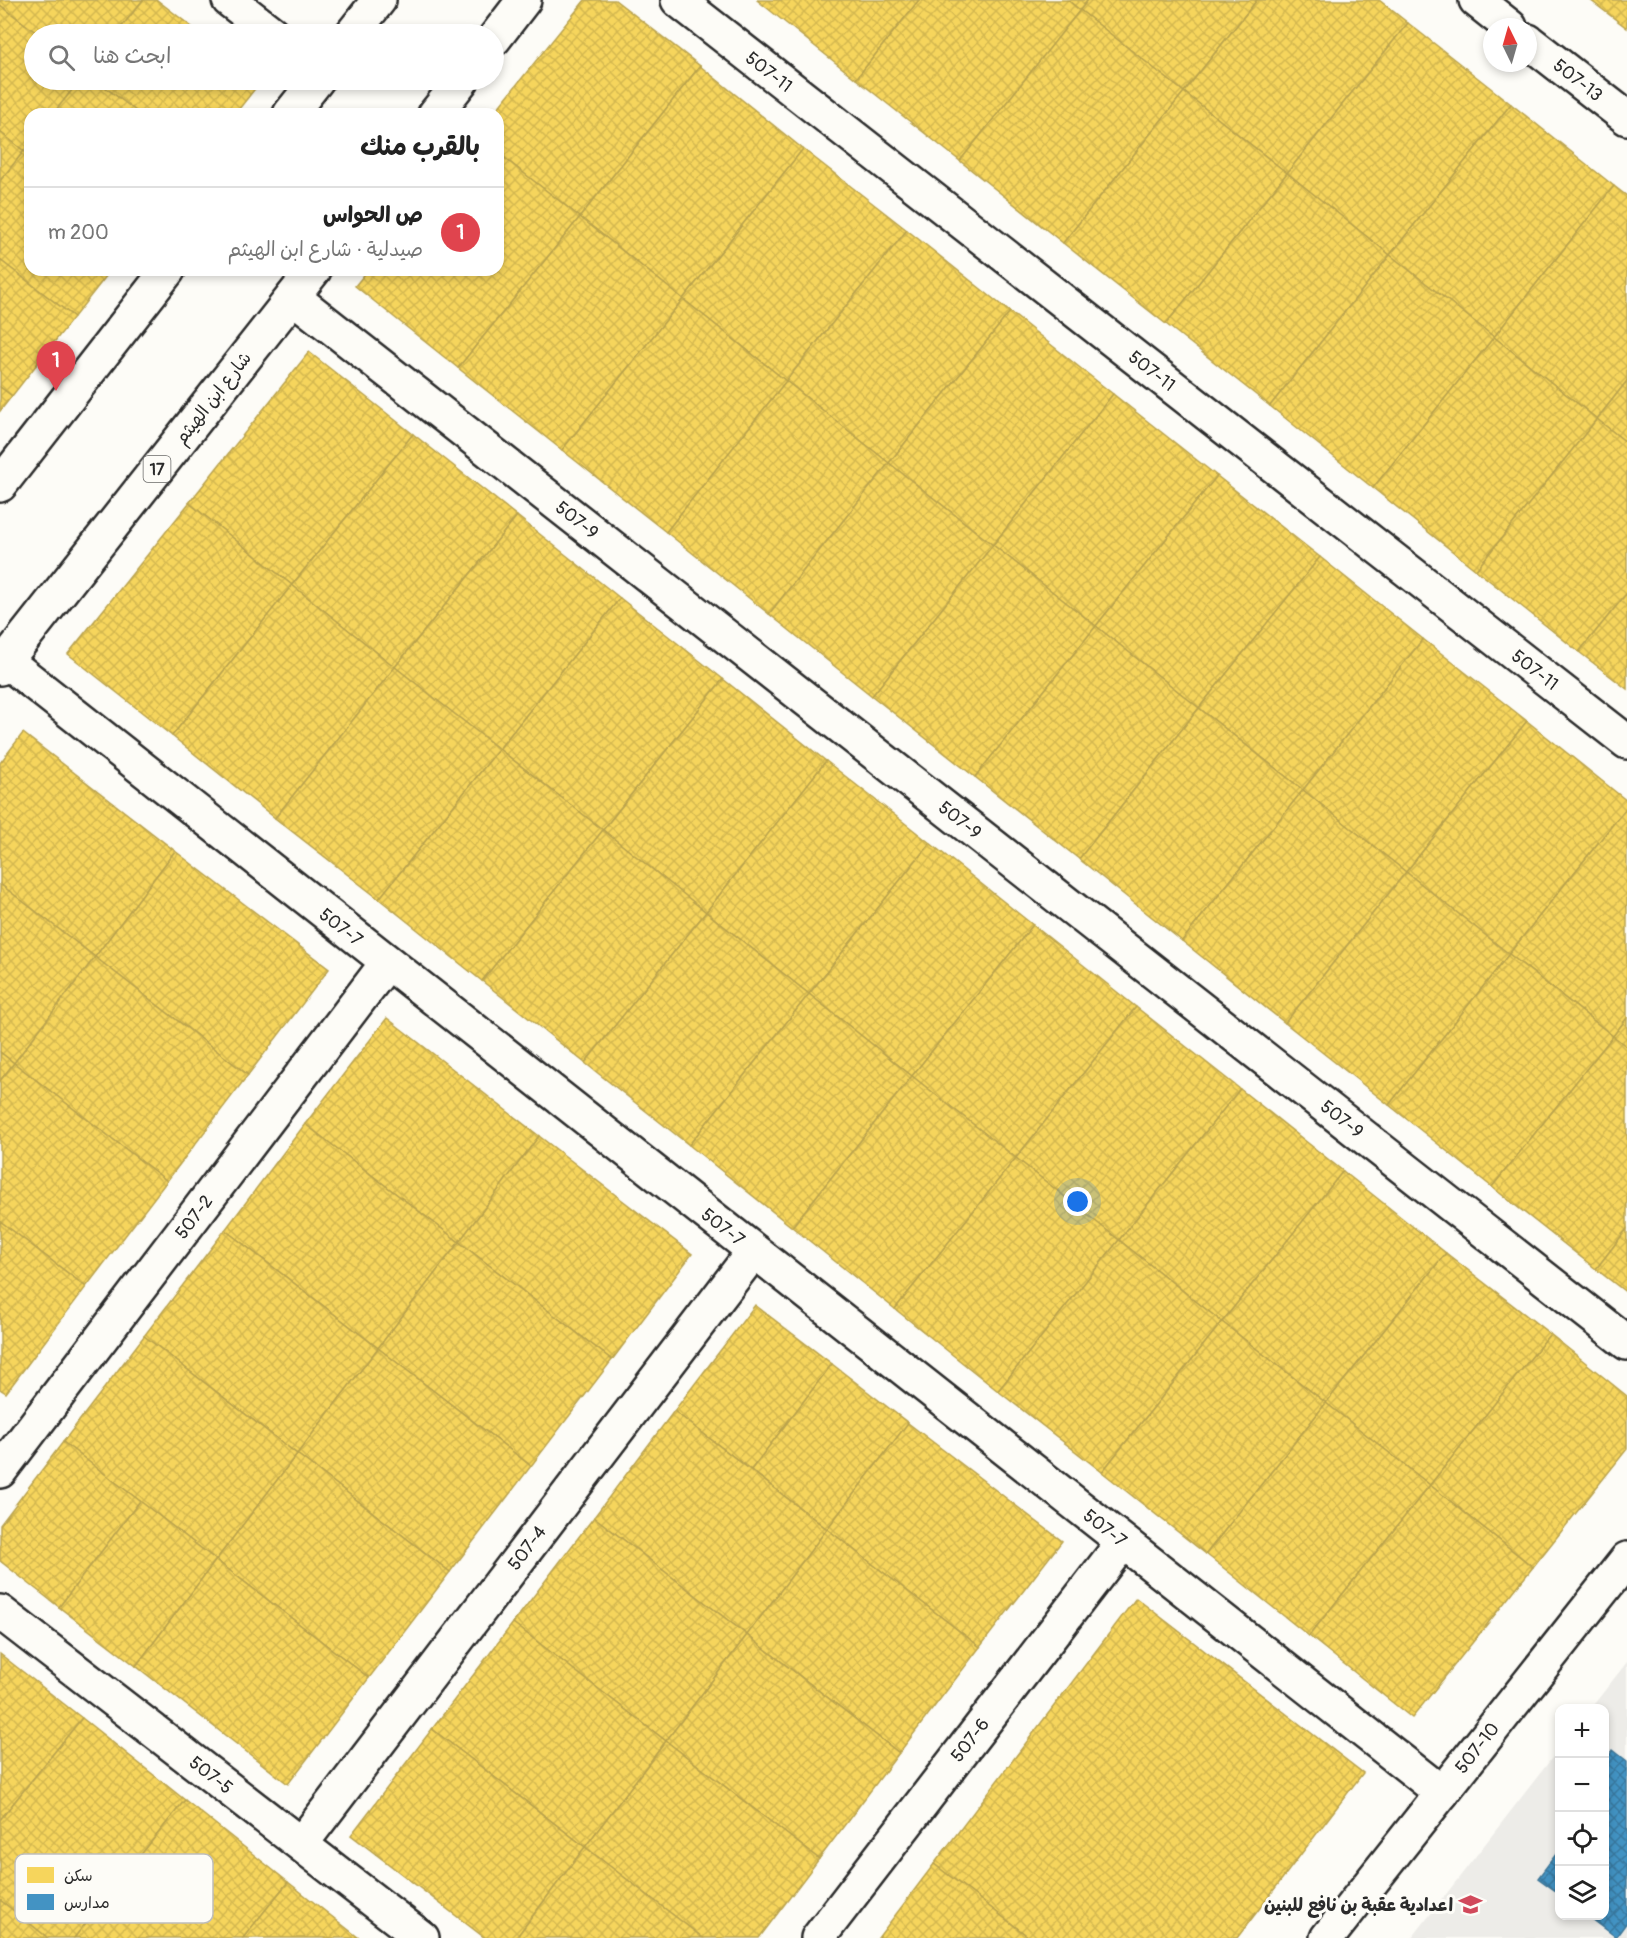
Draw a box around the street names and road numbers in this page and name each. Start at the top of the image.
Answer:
street label: 507-11 [741,47,797,98]
street label: 507-13 [1548,54,1607,107]
street label: 507-11 [1124,346,1180,397]
street label: شارع ابن الهيثم [170,347,258,451]
road number: 17 [144,456,170,482]
street label: 507-9 [550,496,603,544]
street label: 507-11 [1507,645,1563,696]
street label: 507-9 [933,796,986,844]
street label: 507-7 [314,903,367,952]
street label: 507-9 [1315,1095,1368,1143]
street label: 507-2 [170,1191,218,1244]
street label: 507-7 [696,1203,749,1252]
street label: 507-7 [1078,1504,1131,1553]
street label: 507-4 [503,1521,552,1575]
street label: 507-6 [946,1714,995,1767]
street label: 507-10 [1450,1718,1504,1778]
street label: 507-5 [184,1751,237,1800]

